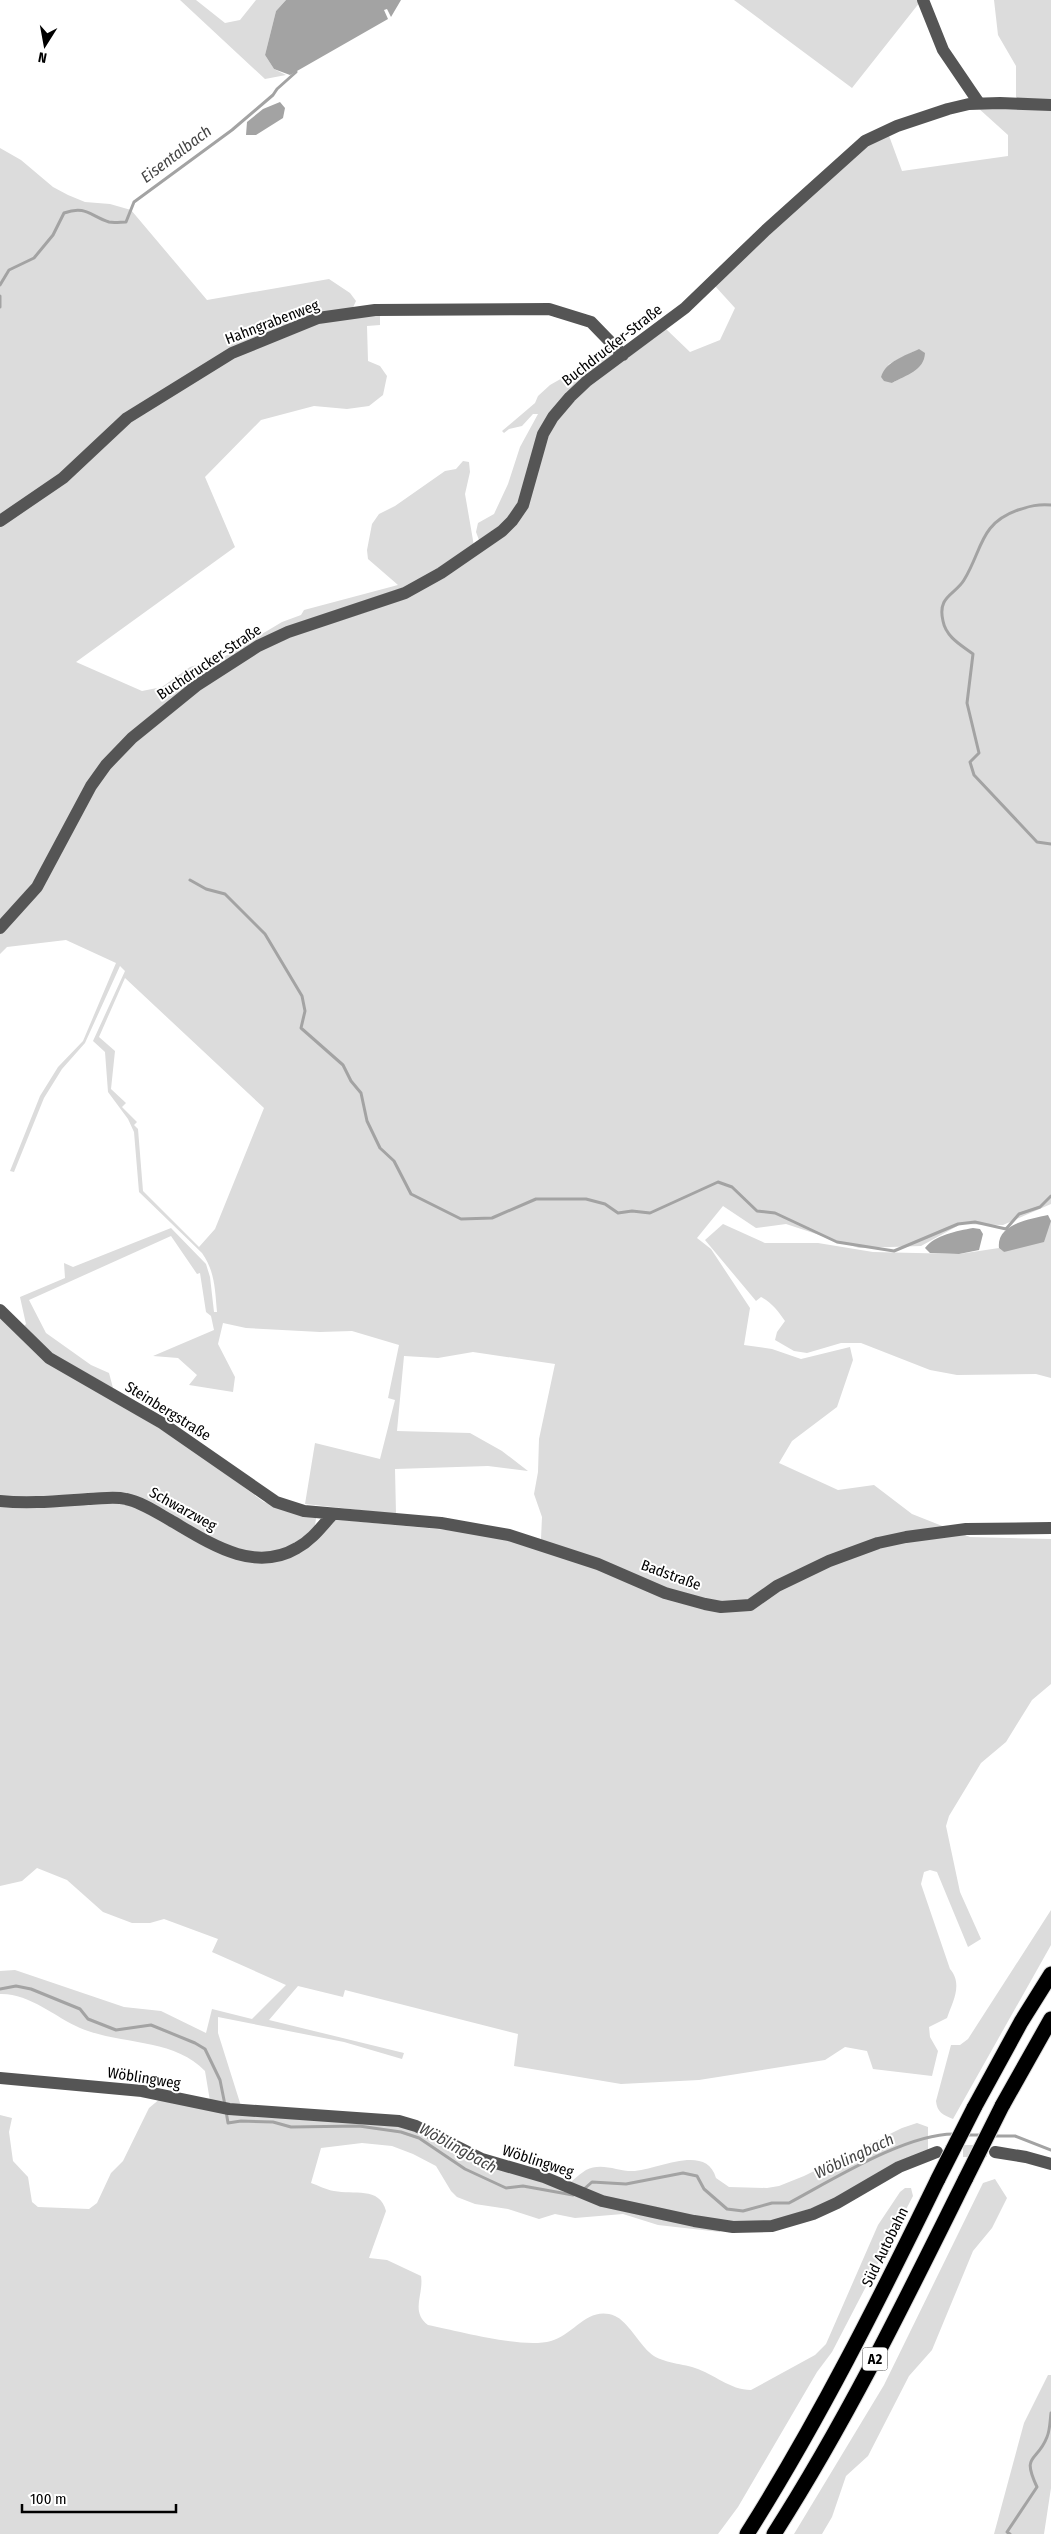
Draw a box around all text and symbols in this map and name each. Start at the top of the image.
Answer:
north arrow [20,20,70,70]
text: N [37,48,48,66]
water label: Eisentalbach [137,121,215,187]
street label: Hahngrabenweg [223,296,321,348]
street label: Buchdrucker-Straße [558,300,666,390]
street label: Buchdrucker-Straße [153,620,265,704]
street label: Steinbergstraße [122,1378,214,1444]
street label: Schwarzweg [146,1483,220,1535]
street label: Badstraße [639,1556,703,1594]
street label: Wöblingweg [106,2063,182,2093]
water label: Wöblingbach [416,2119,500,2177]
water label: Wöblingbach [811,2129,897,2183]
street label: Wöblingweg [500,2141,576,2181]
street label: Süd Autobahn [858,2204,912,2290]
road number: A2 [862,2348,888,2370]
scale bar [22,2482,176,2514]
text: 100 m [30,2490,67,2508]

